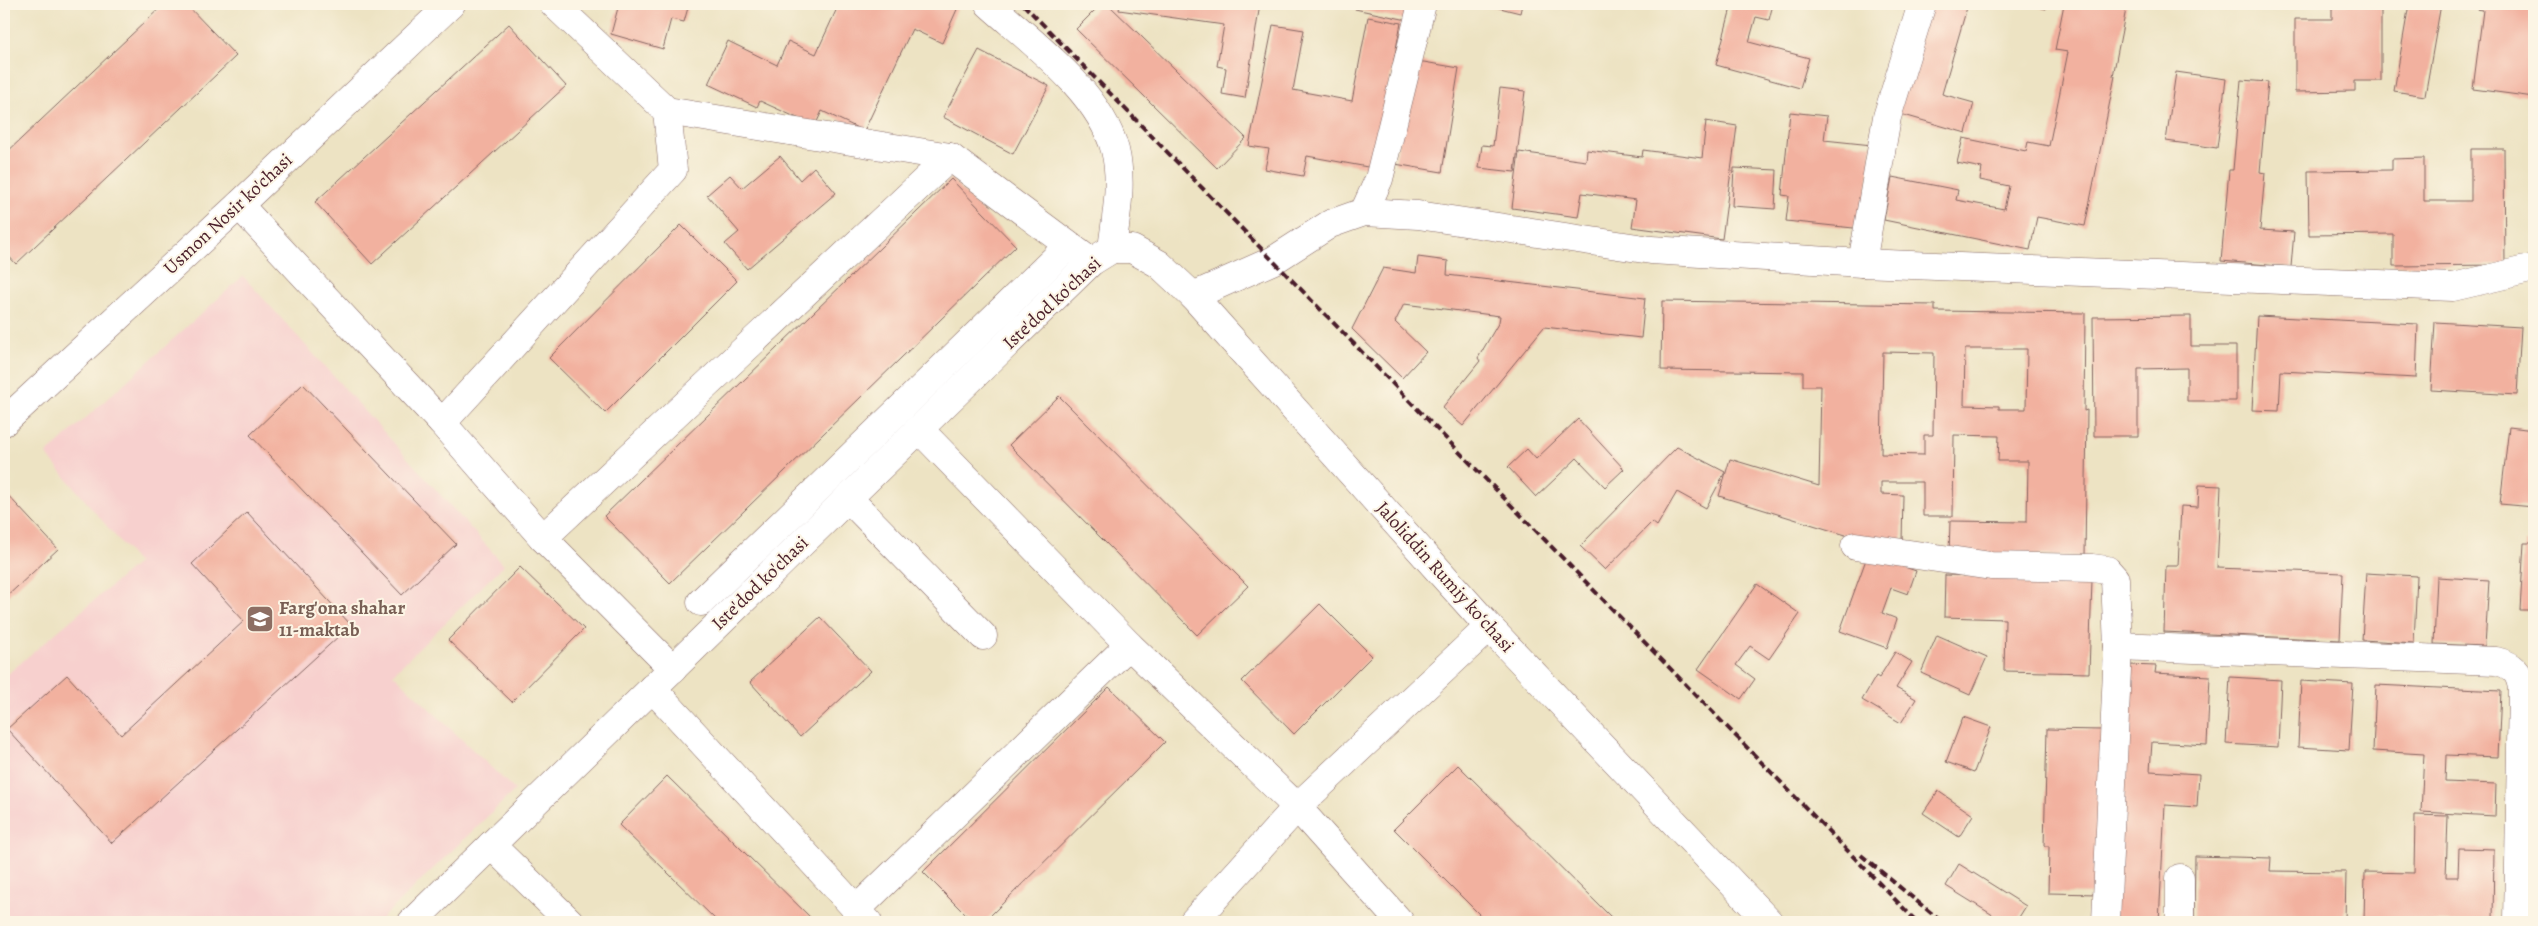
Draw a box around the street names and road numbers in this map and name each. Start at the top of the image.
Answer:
street label: Usmon Nosir ko'chasi [158,147,298,281]
street label: Iste'dod ko'chasi [997,251,1107,355]
street label: Jaloliddin Rumiy koʻchasi [1370,496,1520,658]
street label: Iste'dod ko'chasi [706,530,814,636]

